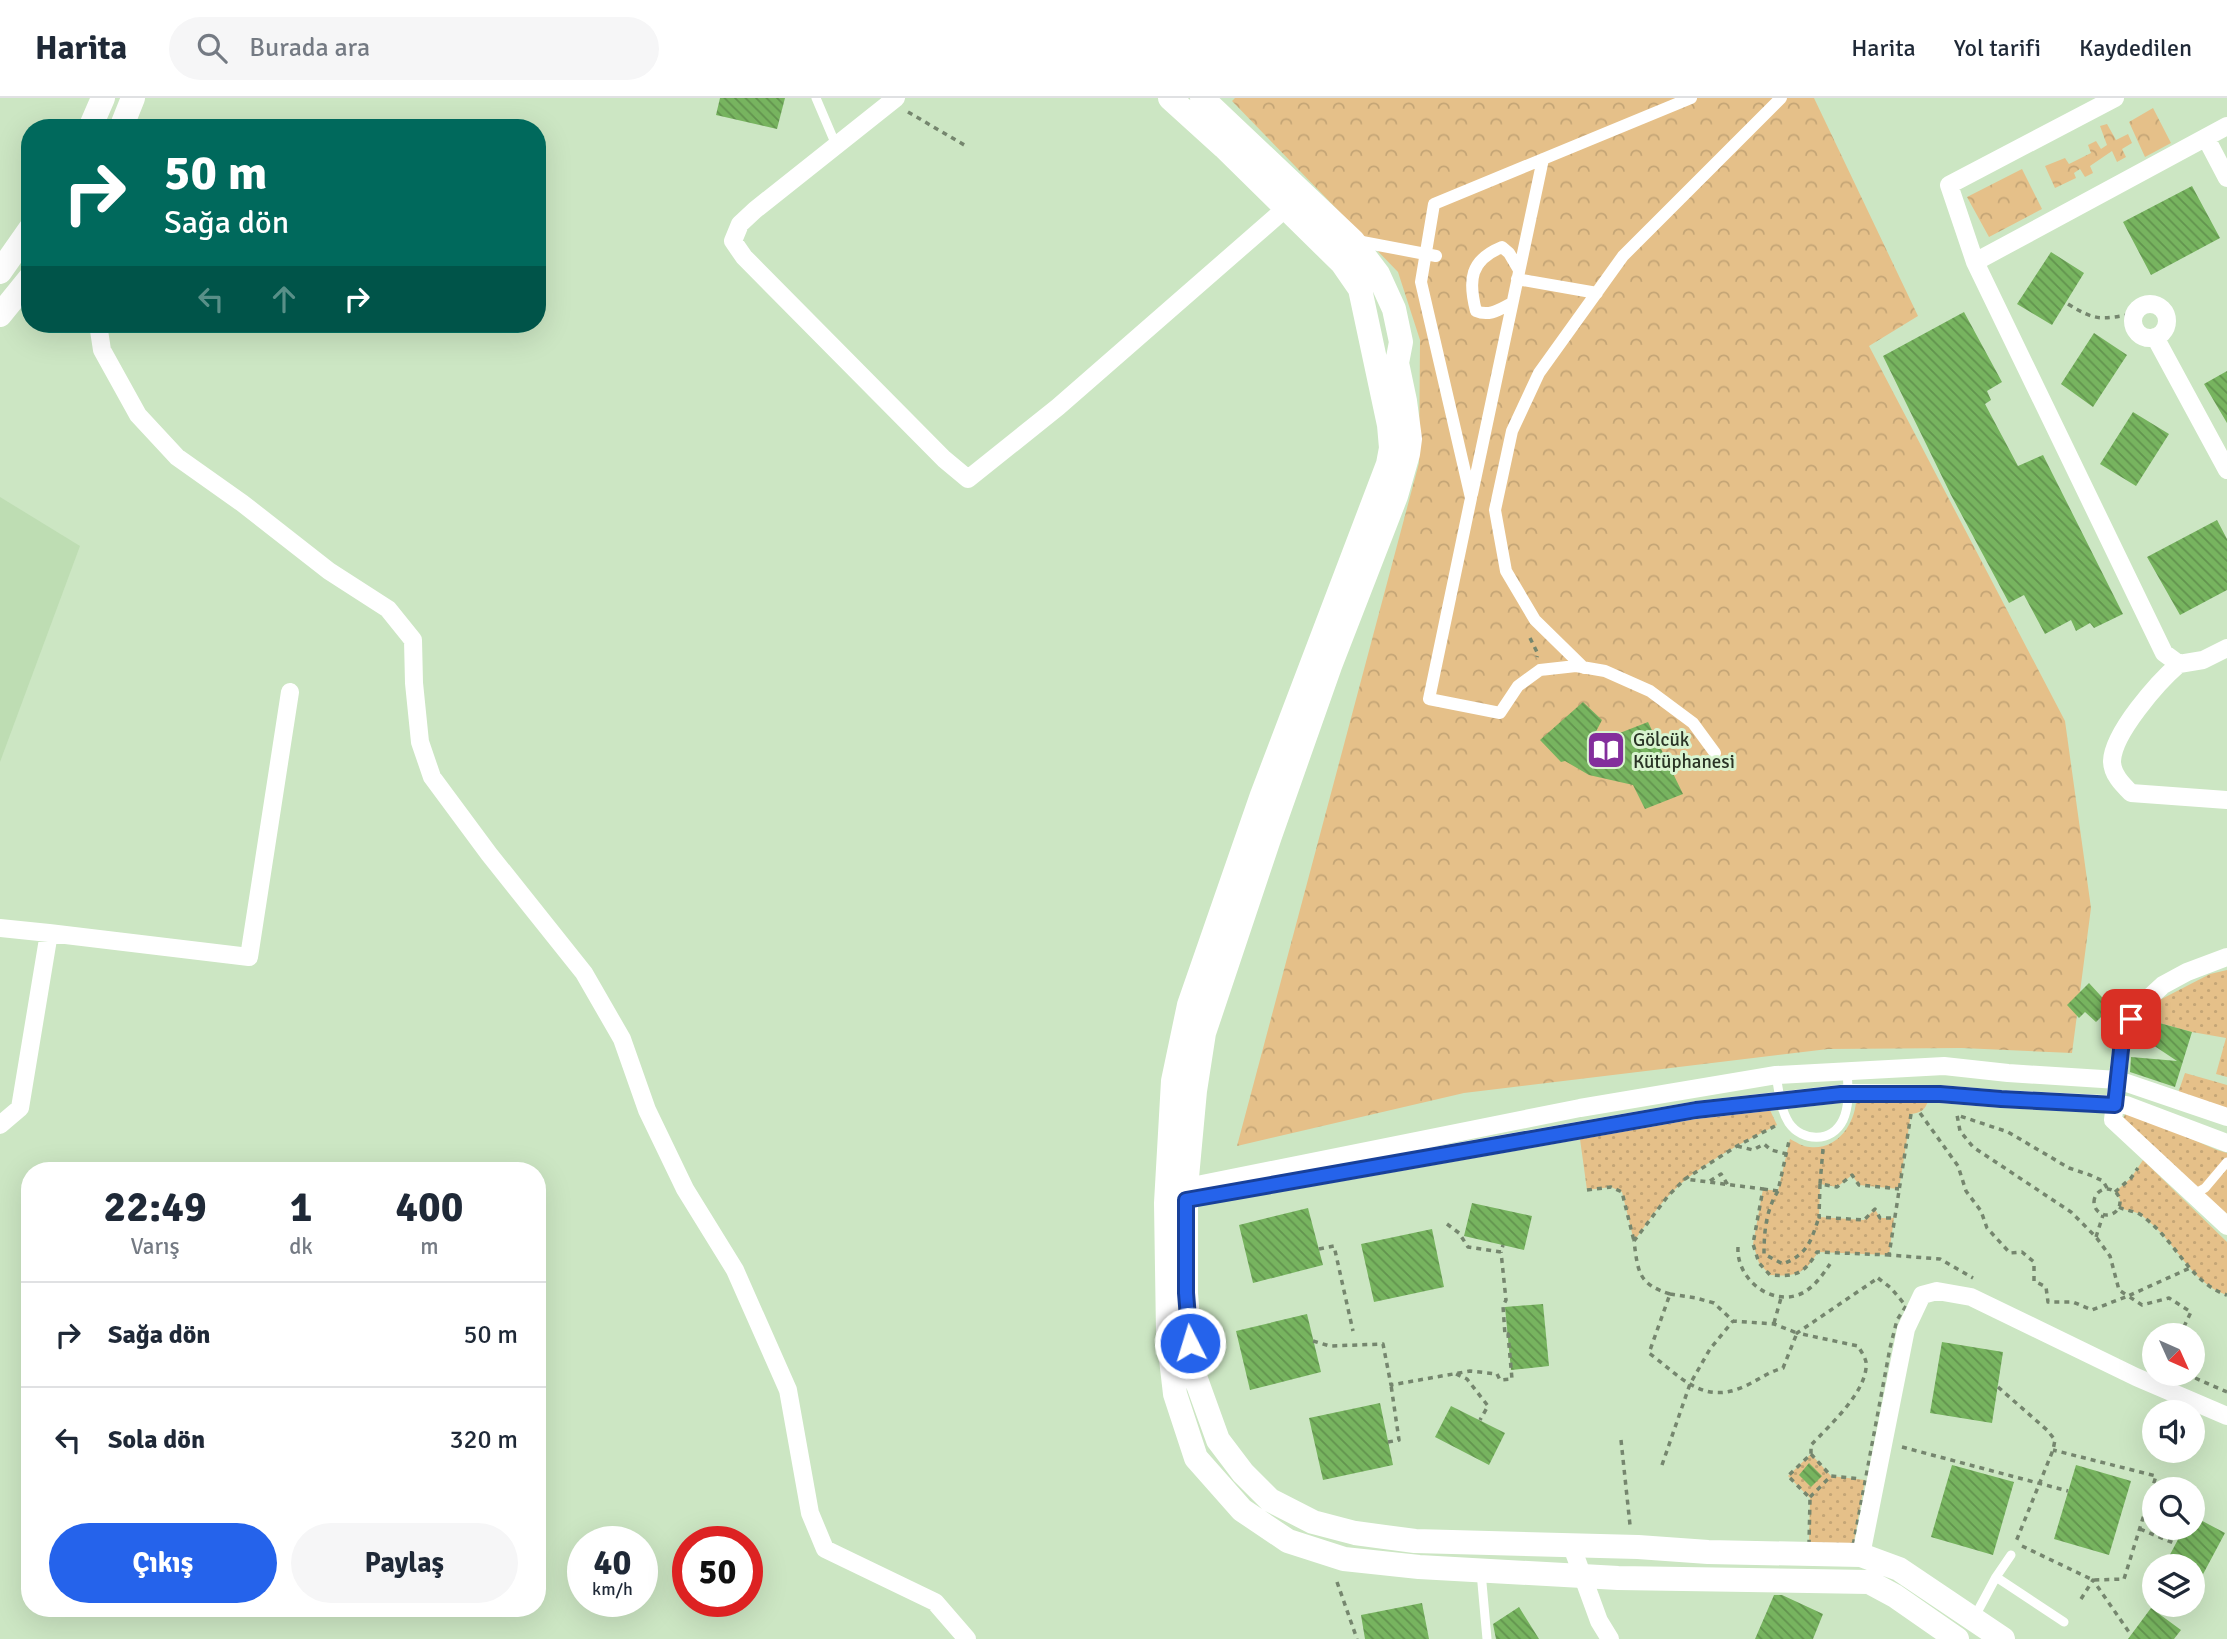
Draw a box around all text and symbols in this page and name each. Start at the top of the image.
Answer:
search box [169,17,659,80]
text: Harita [35,28,127,69]
icon: search [193,29,231,67]
text: Burada ara [249,32,370,64]
text: Harita [1851,33,1916,63]
text: Yol tarifi [1954,33,2041,63]
text: Kaydedilen [2079,33,2192,63]
text: 50 m [164,143,267,203]
icon: right [49,147,140,238]
text: Sağa dön [164,203,289,242]
icon: left [192,280,230,318]
icon: ahead [265,280,303,318]
icon: right [338,280,376,318]
place label: Gölcük Kütüphanesi [1633,728,1735,774]
library icon: Gölcük Kütüphanesi [1585,729,1627,771]
pin [2101,989,2161,1049]
icon: arrive [2112,1000,2150,1038]
text: 22:49 [104,1182,207,1233]
text: 1 [290,1182,312,1233]
text: 400 [395,1182,463,1233]
text: Varış [131,1232,180,1261]
text: dk [289,1232,313,1261]
text: m [420,1232,439,1261]
position arrow [1153,1306,1227,1380]
icon: right [49,1316,87,1354]
text: Sağa dön [108,1319,211,1351]
text: 50 m [463,1319,518,1351]
north arrow [2142,1323,2205,1386]
map controls [2142,1323,2205,1617]
button: sound [2142,1400,2205,1463]
icon: left [49,1421,87,1459]
text: Sola dön [108,1424,205,1456]
text: 320 m [449,1424,518,1456]
button: search [2142,1477,2205,1540]
button: Çıkış [49,1523,277,1603]
button: Paylaş [291,1523,518,1603]
speed limit sign: 50 [672,1526,763,1617]
text: 40 [594,1541,631,1584]
button: layers [2142,1554,2205,1617]
text: km/h [592,1578,633,1600]

